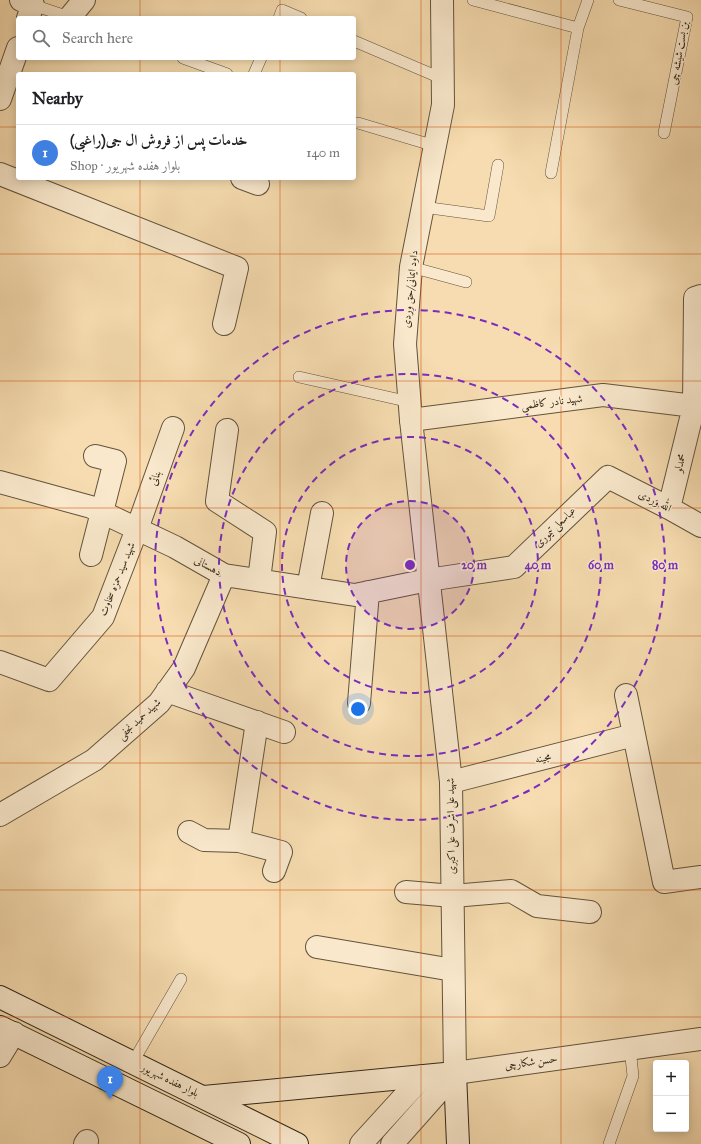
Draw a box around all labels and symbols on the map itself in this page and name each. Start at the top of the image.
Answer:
street label: بن بست شیشه چی [667,20,691,86]
street label: داود ایمانی/حق وردی [399,249,421,329]
street label: شهید نادر کاظمی [521,392,584,414]
street label: محمدلو [671,452,689,475]
street label: بنائی [146,468,164,487]
street label: الله وردی [636,485,675,515]
street label: عباسعلی تیموری [532,504,580,551]
street label: شهید سید حمزه سخاوت [96,540,139,618]
street label: دهستانی [192,553,224,579]
centre of rings [403,558,417,572]
text: 20 m [461,558,488,572]
text: 40 m [525,558,552,573]
text: 60 m [588,558,615,572]
text: 80 m [652,558,679,572]
street label: شهید حمید نجفی [115,696,165,744]
your location [348,699,368,719]
street label: مجینه [534,750,553,766]
street label: شهید علی اشرف علی اکبری [444,777,460,874]
street label: حسن شکارچی [504,1052,558,1074]
street label: بلوار هفده شهریور [138,1060,201,1100]
pin: 1 [97,1066,123,1099]

